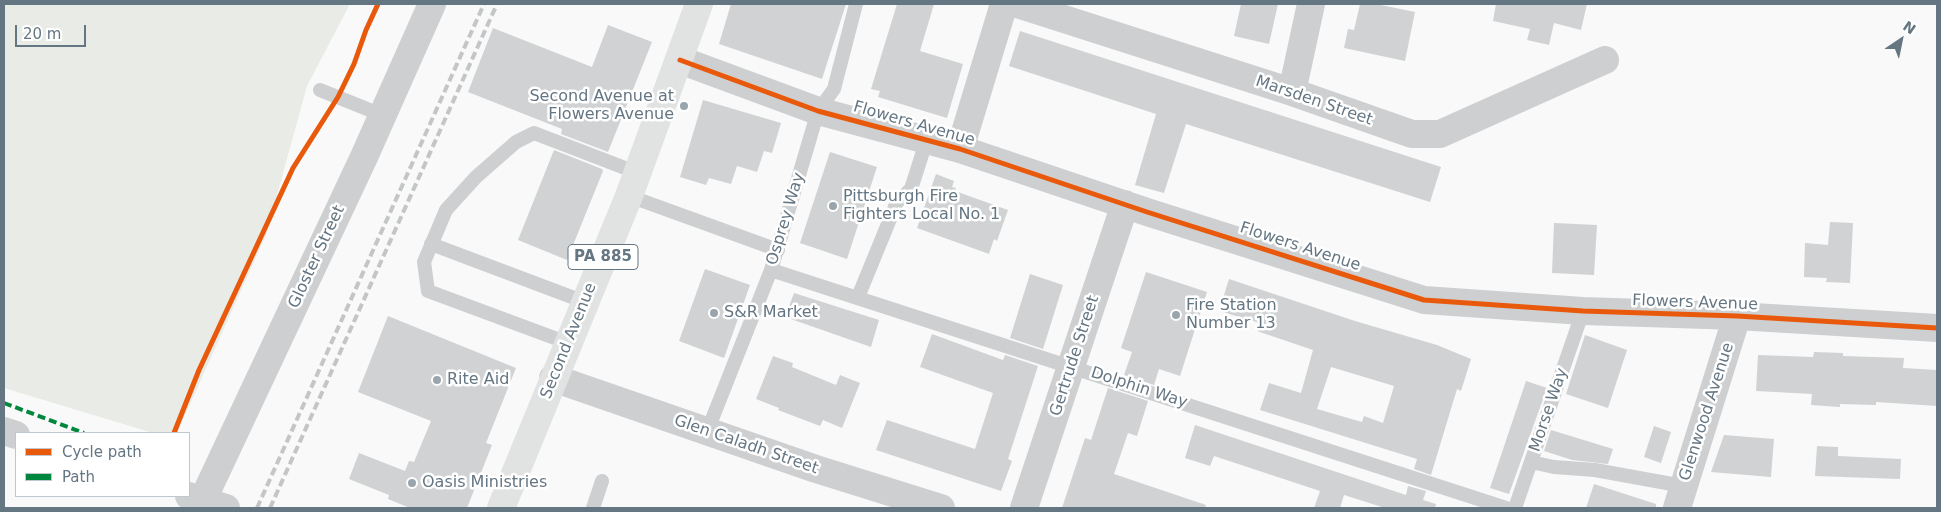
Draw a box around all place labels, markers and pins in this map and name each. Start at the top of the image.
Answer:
place label: Second Avenue at Flowers Avenue [529,87,674,125]
marker: Second Avenue at Flowers Avenue [678,100,690,112]
place label: Pittsburgh Fire Fighters Local No. 1 [843,187,1000,225]
marker: Pittsburgh Fire Fighters Local No. 1 [827,200,839,212]
place label: Fire Station Number 13 [1186,296,1277,334]
place label: S&R Market [724,303,818,323]
marker: S&R Market [708,307,720,319]
marker: Fire Station Number 13 [1170,309,1182,321]
place label: Rite Aid [447,370,509,390]
marker: Rite Aid [431,374,443,386]
place label: Oasis Ministries [422,473,547,493]
marker: Oasis Ministries [406,477,418,489]

